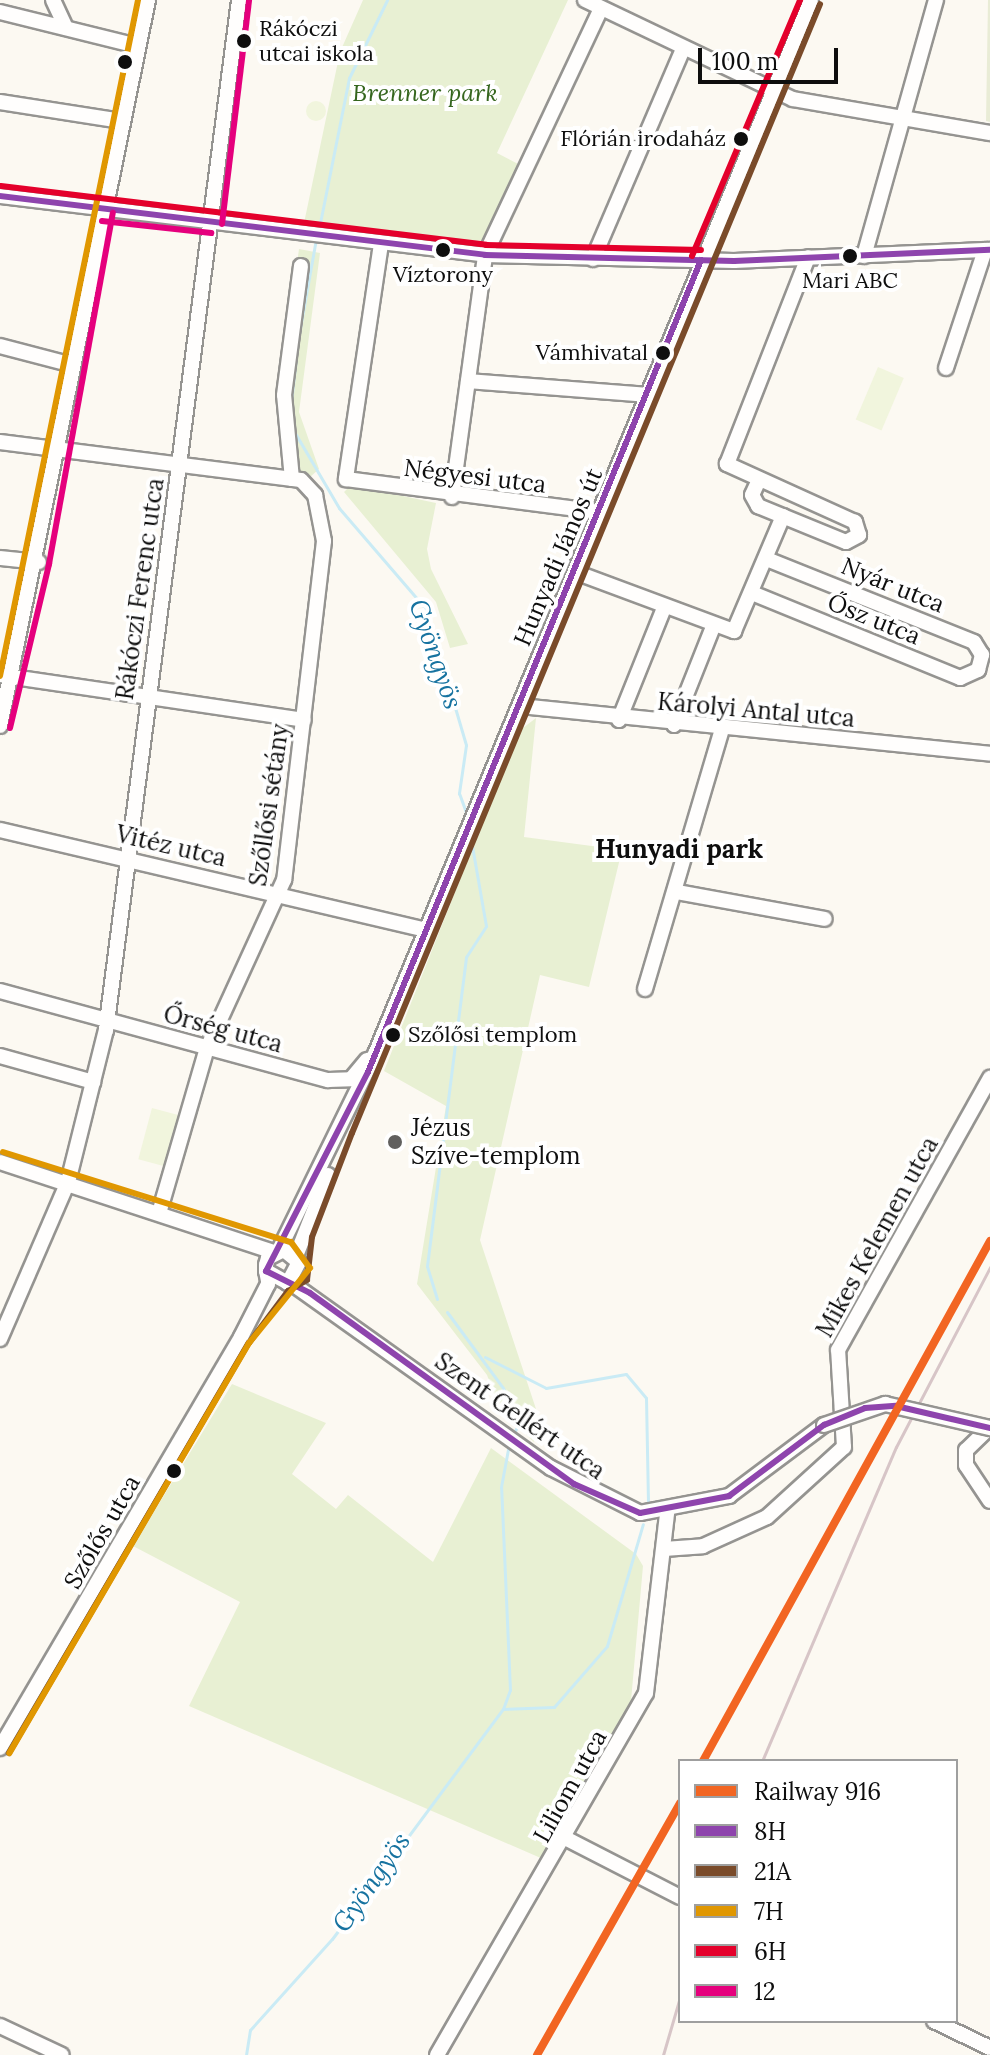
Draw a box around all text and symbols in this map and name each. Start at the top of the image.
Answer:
place label: Rákóczi utcai iskola [259,15,374,66]
scale bar [702,32,842,82]
marker: Rákóczi utcai iskola [236,33,252,49]
text: 100 m [712,46,778,77]
unlabelled marker [117,54,133,70]
park label: Brenner park [352,79,498,107]
place label: Flórián irodaház [560,126,726,152]
marker: Flórián irodaház [733,131,749,147]
marker: Víztorony [435,242,451,258]
marker: Mari ABC [842,248,858,264]
place label: Víztorony [393,262,493,288]
place label: Mari ABC [802,268,898,294]
place label: Vámhivatal [536,340,648,366]
marker: Vámhivatal [655,345,671,361]
street label: Négyesi utca [402,453,548,499]
street label: Hunyadi János út [508,464,608,650]
street label: Rákóczi Ferenc utca [110,476,170,702]
street label: Nyár utca [837,551,949,619]
street label: Ősz utca [823,587,925,651]
water label: Gyöngyös [403,595,469,713]
street label: Károlyi Antal utca [656,687,856,733]
street label: Szőllősi sétány [243,722,295,888]
street label: Vitéz utca [113,819,229,873]
district label: Hunyadi park [595,833,763,865]
street label: Őrség utca [160,999,286,1059]
place label: Szőlősi templom [408,1022,577,1048]
marker: Szőlősi templom [385,1027,401,1043]
place label: Jézus Szíve-templom [411,1114,580,1170]
street label: Mikes Kelemen utca [810,1132,944,1342]
marker: Jézus Szíve-templom [386,1133,404,1151]
street label: Szent Gellért utca [429,1347,611,1485]
unlabelled marker [166,1463,182,1479]
street label: Szőlős utca [58,1470,146,1594]
street label: Liliom utca [527,1725,613,1847]
legend [678,1759,958,2023]
text: Railway 916 [754,1776,881,1807]
text: 8H [754,1816,786,1847]
water label: Gyöngyös [326,1826,416,1938]
text: 21A [754,1856,791,1887]
text: 7H [754,1896,784,1927]
text: 6H [754,1936,787,1967]
text: 12 [754,1976,776,2007]

